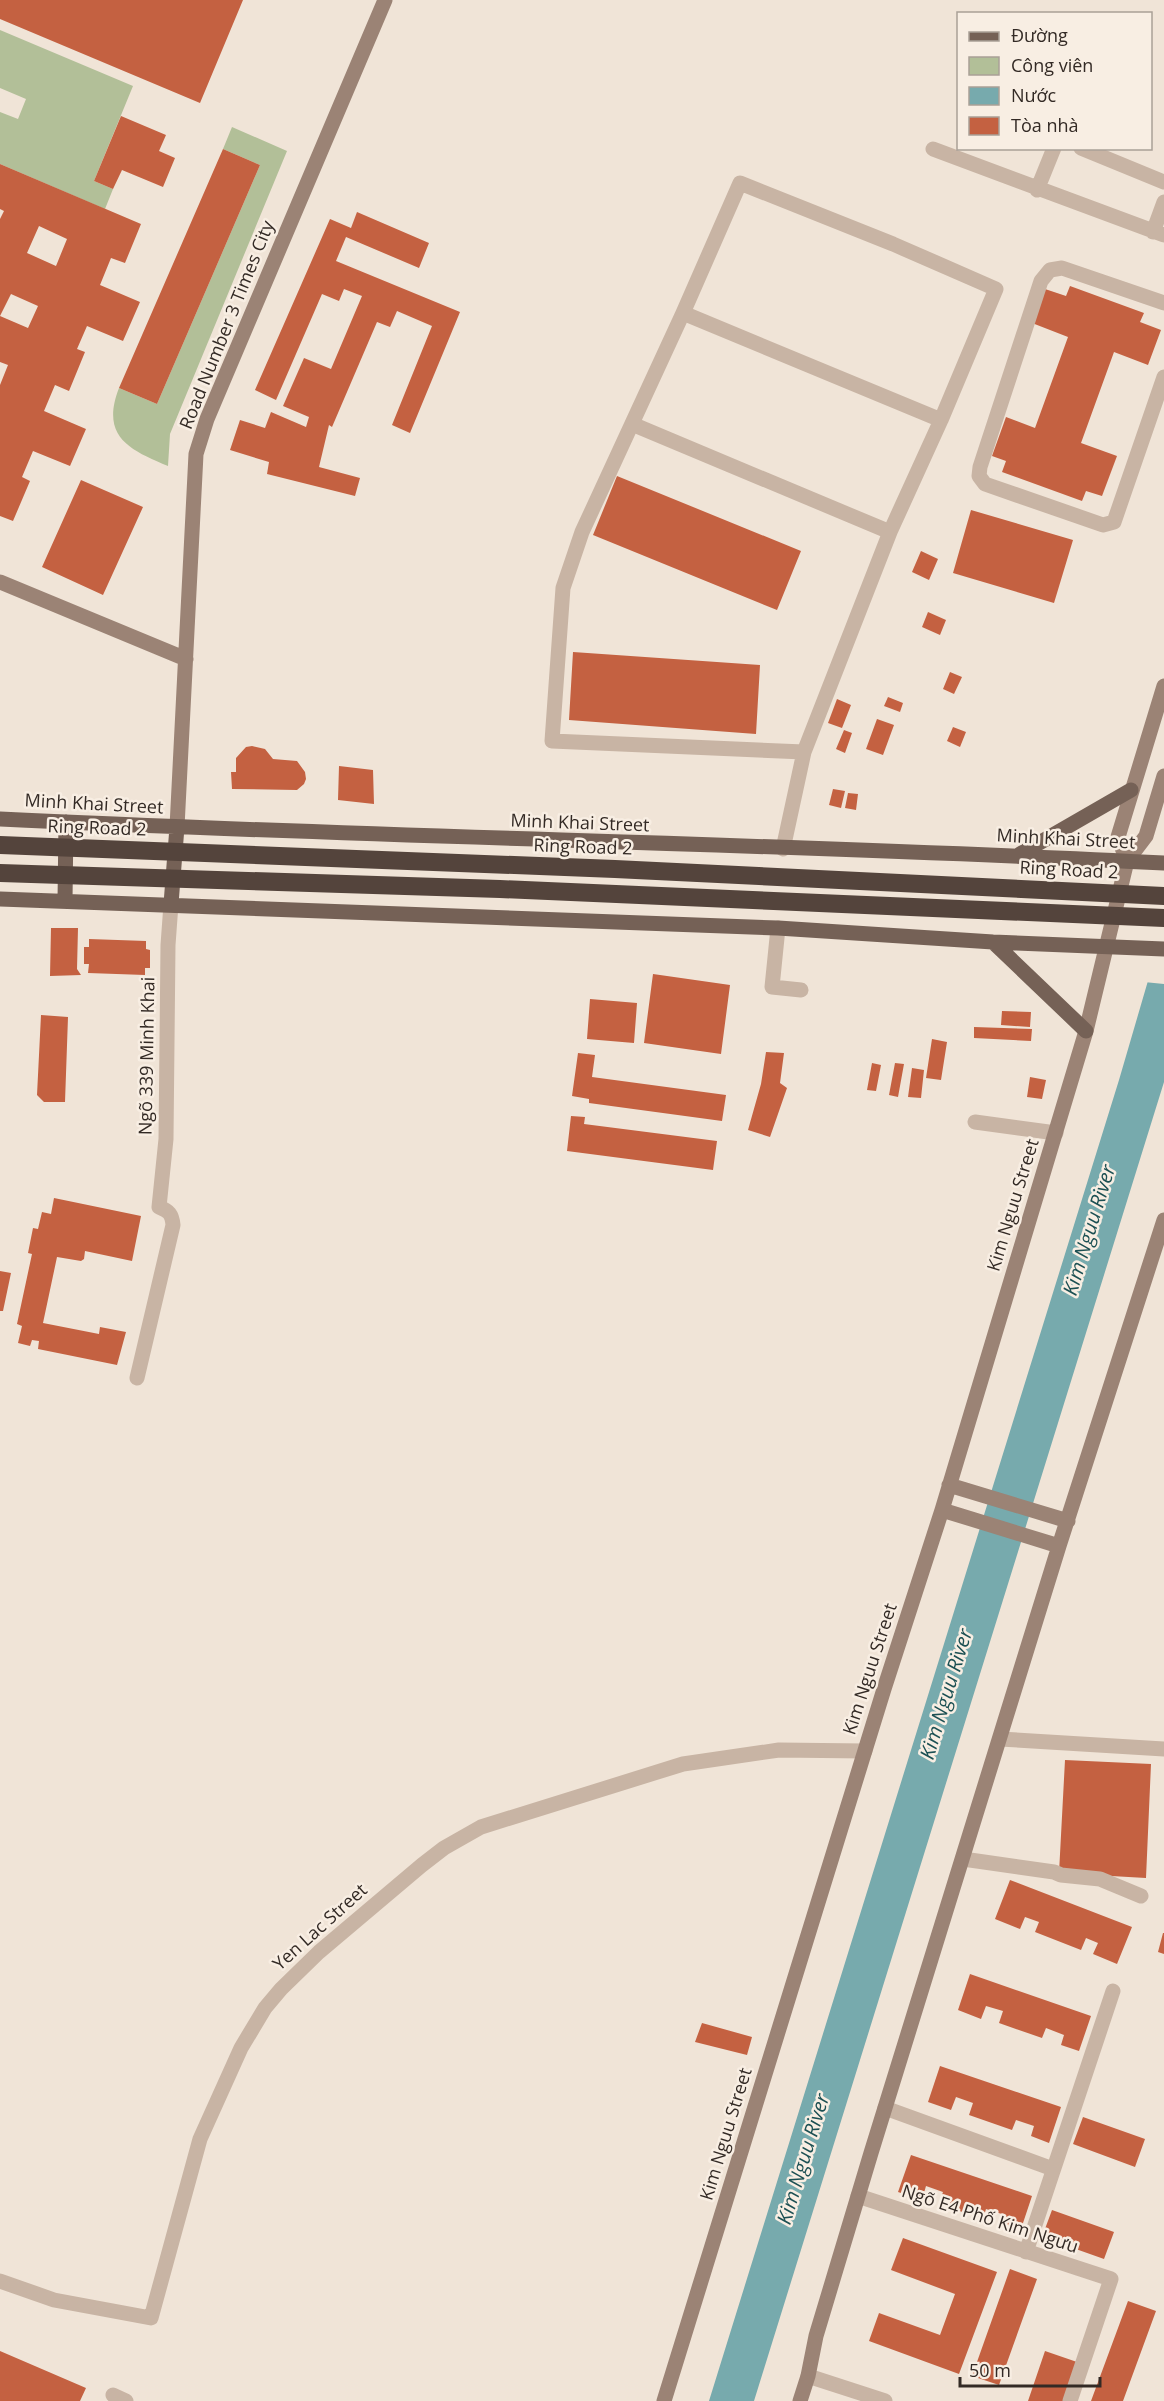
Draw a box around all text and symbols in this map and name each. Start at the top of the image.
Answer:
legend [957,12,1152,150]
text: Đường [1011,23,1068,47]
text: Công viên [1011,53,1093,77]
text: Nước [1011,83,1056,107]
text: Tòa nhà [1011,113,1079,137]
street label: Road Number 3 Times City [173,216,279,432]
street label: Minh Khai Street [24,787,164,819]
street label: Minh Khai Street [510,808,650,836]
street label: Ring Road 2 [47,813,147,841]
street label: Minh Khai Street [996,822,1136,854]
street label: Ring Road 2 [533,832,633,860]
street label: Ring Road 2 [1019,854,1119,884]
street label: Ngõ 339 Minh Khai [133,977,159,1135]
street label: Kim Nguu Street [981,1136,1044,1274]
water label: Kim Nguu River [1056,1160,1122,1298]
street label: Kim Nguu Street [836,1600,902,1738]
water label: Kim Nguu River [913,1624,979,1762]
street label: Yen Lac Street [267,1878,372,1975]
street label: Kim Nguu Street [694,2065,757,2203]
water label: Kim Nguu River [770,2089,836,2227]
street label: Ngõ E4 Phố Kim Ngưu [899,2178,1082,2258]
scale bar [960,2350,1100,2388]
text: 50 m [969,2358,1011,2382]

